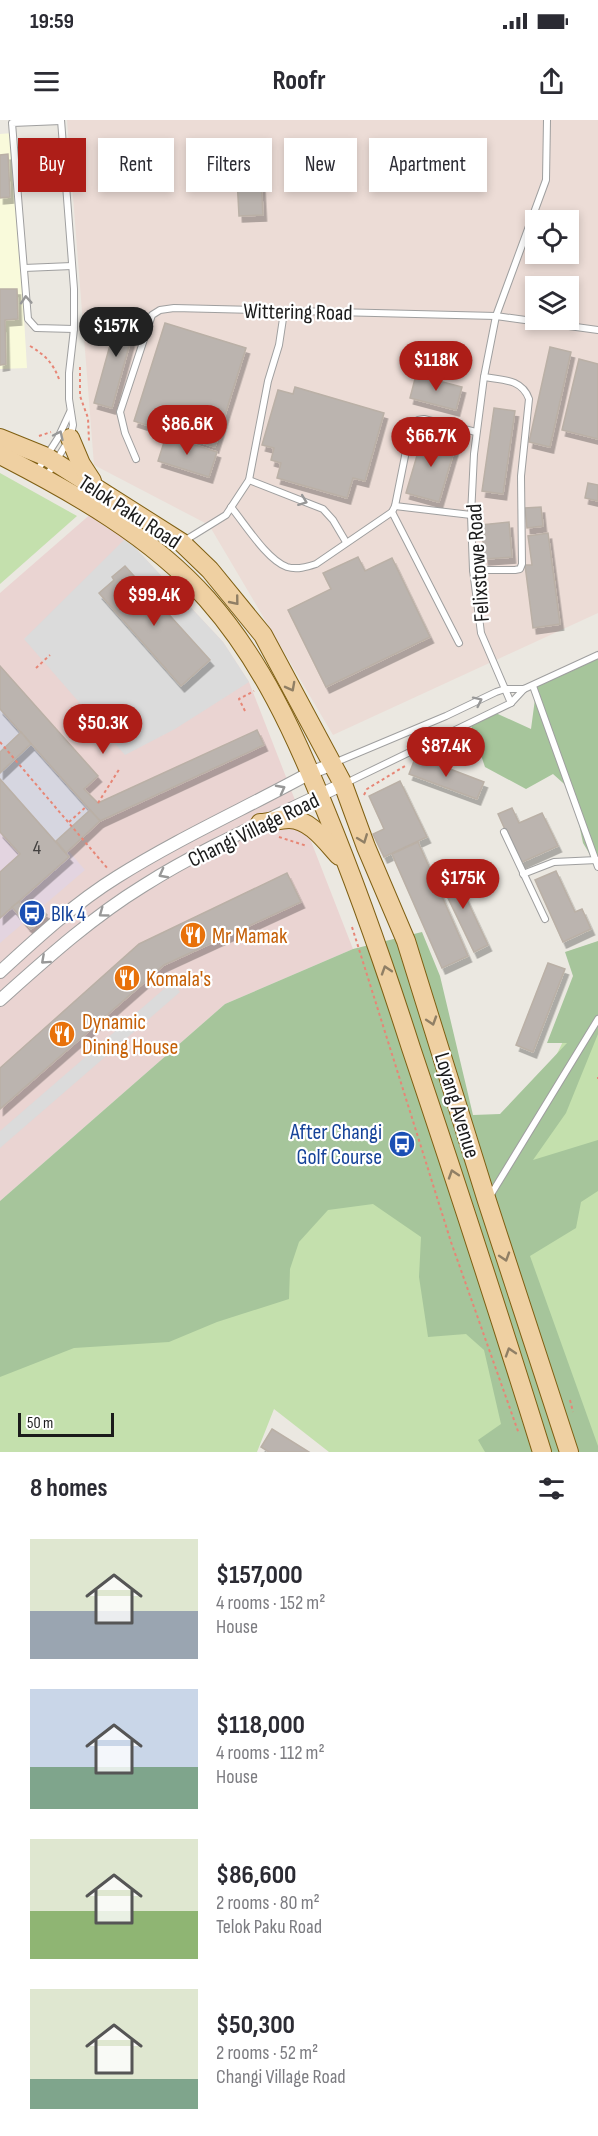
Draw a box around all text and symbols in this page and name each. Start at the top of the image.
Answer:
text: 19:59 [30,8,74,35]
icon: menu [30,65,63,98]
text: Roofr [272,65,326,97]
icon: share [535,65,568,98]
chip: Buy [18,138,86,192]
chip: Rent [98,138,174,192]
chip: Filters [186,138,272,192]
chip: New [284,138,357,192]
chip: Apartment [369,138,487,192]
map controls [525,210,579,330]
button: locate [525,210,579,264]
button: layers [525,276,579,330]
one-way arrow [20,295,33,304]
street label: Wittering Road [243,298,353,327]
pin: $157K [74,307,158,358]
text: $157K [93,314,139,338]
pin: $118K [394,341,478,392]
text: $118K [413,348,459,372]
pin: $86.6K [138,405,236,456]
text: $86.6K [161,412,213,436]
pin: $66.7K [382,417,480,468]
text: $66.7K [405,424,457,448]
one-way arrow [51,430,63,441]
street label: Telok Paku Road [73,469,185,555]
one-way arrow [297,494,308,507]
street label: Felixstowe Road [461,503,496,623]
pin: $99.4K [105,576,203,627]
text: $99.4K [128,583,180,607]
one-way arrow [227,594,238,605]
one-way arrow [284,681,295,691]
one-way arrow [471,696,482,708]
pin: $50.3K [54,704,152,755]
text: $50.3K [77,711,129,735]
pin: $87.4K [397,727,495,778]
text: $87.4K [421,734,471,758]
one-way arrow [275,785,285,796]
street label: Changi Village Road [184,787,324,874]
one-way arrow [356,833,369,844]
house number: 4 [33,836,41,860]
pin: $175K [421,859,505,910]
text: $175K [440,866,486,890]
one-way arrow [158,867,169,879]
bus stop icon: Blk 4 [17,898,47,928]
place label: Blk 4 [51,901,86,928]
one-way arrow [99,906,110,917]
restaurant icon: Mr Mamak [178,920,208,950]
place label: Mr Mamak [212,923,288,950]
one-way arrow [41,953,52,964]
restaurant icon: Komala's [112,963,142,993]
one-way arrow [380,965,393,976]
place label: Komala's [146,966,211,993]
place label: Dynamic Dining House [82,1009,178,1061]
one-way arrow [425,1015,437,1026]
restaurant icon: Dynamic Dining House [47,1019,77,1049]
street label: Loyang Avenue [428,1049,485,1161]
place label: After Changi Golf Course [289,1119,382,1171]
bus stop icon: After Changi Golf Course [387,1129,417,1159]
one-way arrow [448,1169,460,1180]
one-way arrow [498,1251,511,1262]
one-way arrow [505,1347,517,1358]
scale bar [18,1410,114,1438]
text: 50 m [27,1414,53,1433]
icon: filters [535,1472,568,1505]
text: 8 homes [30,1473,108,1504]
text: $157,000 [216,1560,303,1591]
icon: home [78,1563,150,1635]
text: 4 rooms · 152 m² [216,1591,325,1615]
text: House [216,1615,258,1639]
text: $118,000 [216,1710,305,1741]
icon: home [78,1713,150,1785]
text: 4 rooms · 112 m² [216,1741,325,1765]
text: House [216,1765,258,1789]
text: $86,600 [216,1860,296,1891]
icon: home [78,1863,150,1935]
text: 2 rooms · 80 m² [216,1891,320,1915]
text: Telok Paku Road [216,1915,322,1939]
text: $50,300 [216,2010,295,2041]
icon: home [78,2013,150,2085]
text: 2 rooms · 52 m² [216,2041,318,2065]
text: Changi Village Road [216,2065,346,2089]

